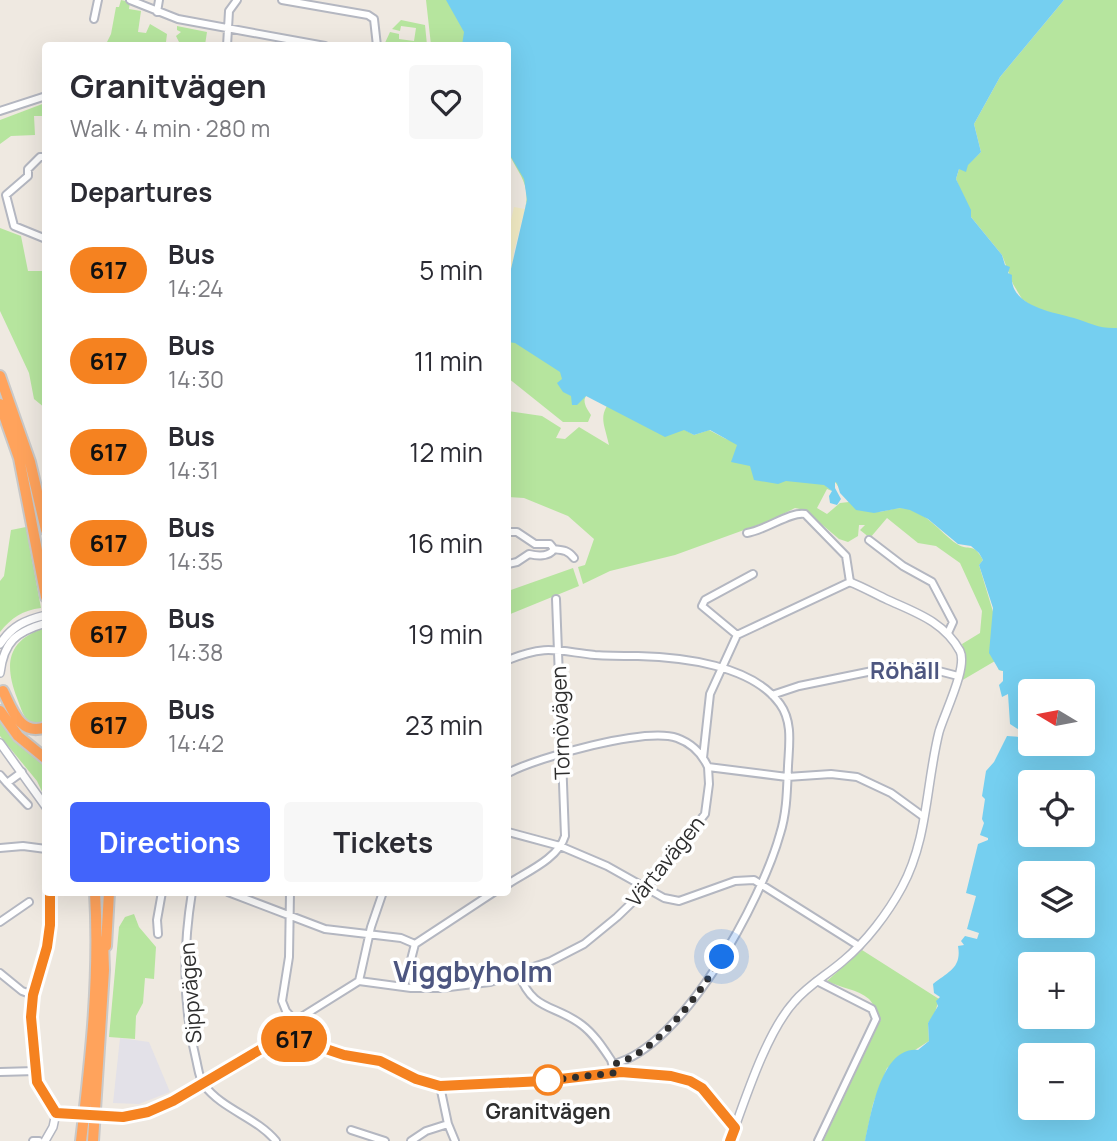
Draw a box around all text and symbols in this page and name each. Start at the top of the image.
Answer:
text: Granitvägen [70,63,267,108]
button: heart [409,65,483,139]
text: Walk · 4 min · 280 m [70,112,270,144]
text: Departures [70,174,212,210]
text: Bus [168,236,215,272]
text: 5 min [419,252,483,288]
text: 617 [90,253,127,286]
text: 14:24 [168,272,224,304]
text: Bus [168,327,215,363]
text: 11 min [414,343,483,379]
text: 617 [90,344,127,377]
text: 14:30 [168,363,224,395]
text: Bus [168,418,215,454]
text: 12 min [409,434,483,470]
text: 617 [90,435,127,468]
text: 14:31 [168,454,219,486]
text: Bus [168,509,215,545]
text: 16 min [408,525,483,561]
text: 617 [90,526,127,559]
text: 14:35 [168,545,223,577]
text: Bus [168,600,215,636]
text: 19 min [408,616,483,652]
text: 617 [90,617,127,650]
text: 14:38 [168,636,223,668]
district label: Röhäll [870,654,940,686]
street label: Tornövägen [544,666,576,780]
north arrow [1018,679,1096,756]
map controls [1018,679,1095,1120]
text: Bus [168,691,215,727]
text: 23 min [405,707,483,743]
text: 617 [90,708,127,741]
text: 14:42 [168,727,224,759]
button: locate [1018,770,1095,847]
button: Directions [70,802,270,882]
button: Tickets [284,802,483,882]
street label: Värtavägen [620,810,710,912]
button: layers [1018,861,1095,938]
your location [704,939,739,974]
street label: Sippvägen [173,942,207,1044]
district label: Viggbyholm [393,952,553,990]
button: + [1018,952,1095,1029]
line badge: 617 [254,1016,334,1062]
text: 617 [275,1022,313,1055]
button: − [1018,1043,1095,1120]
marker: Granitvägen [533,1065,563,1095]
place label: Granitvägen [485,1097,611,1125]

